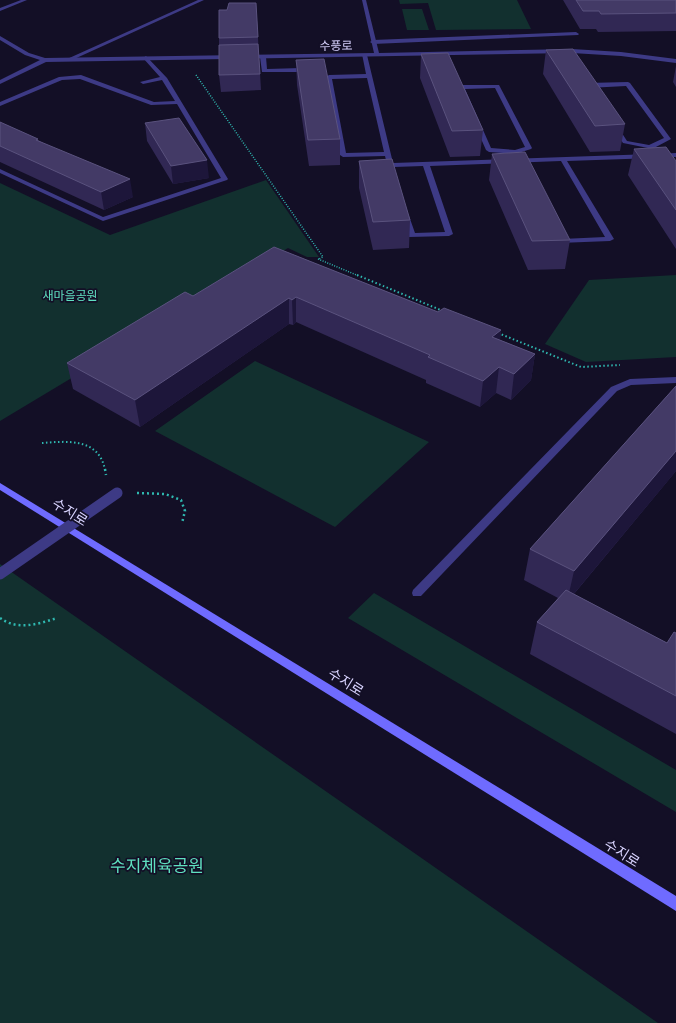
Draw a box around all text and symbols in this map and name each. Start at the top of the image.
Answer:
street label: 수풍로 [319,37,353,54]
park label: 새마을공원 [42,287,98,304]
street label: 수지로 [49,493,92,530]
street label: 수지로 [325,663,368,700]
street label: 수지로 [601,834,644,871]
park label: 수지체육공원 [110,854,204,877]

